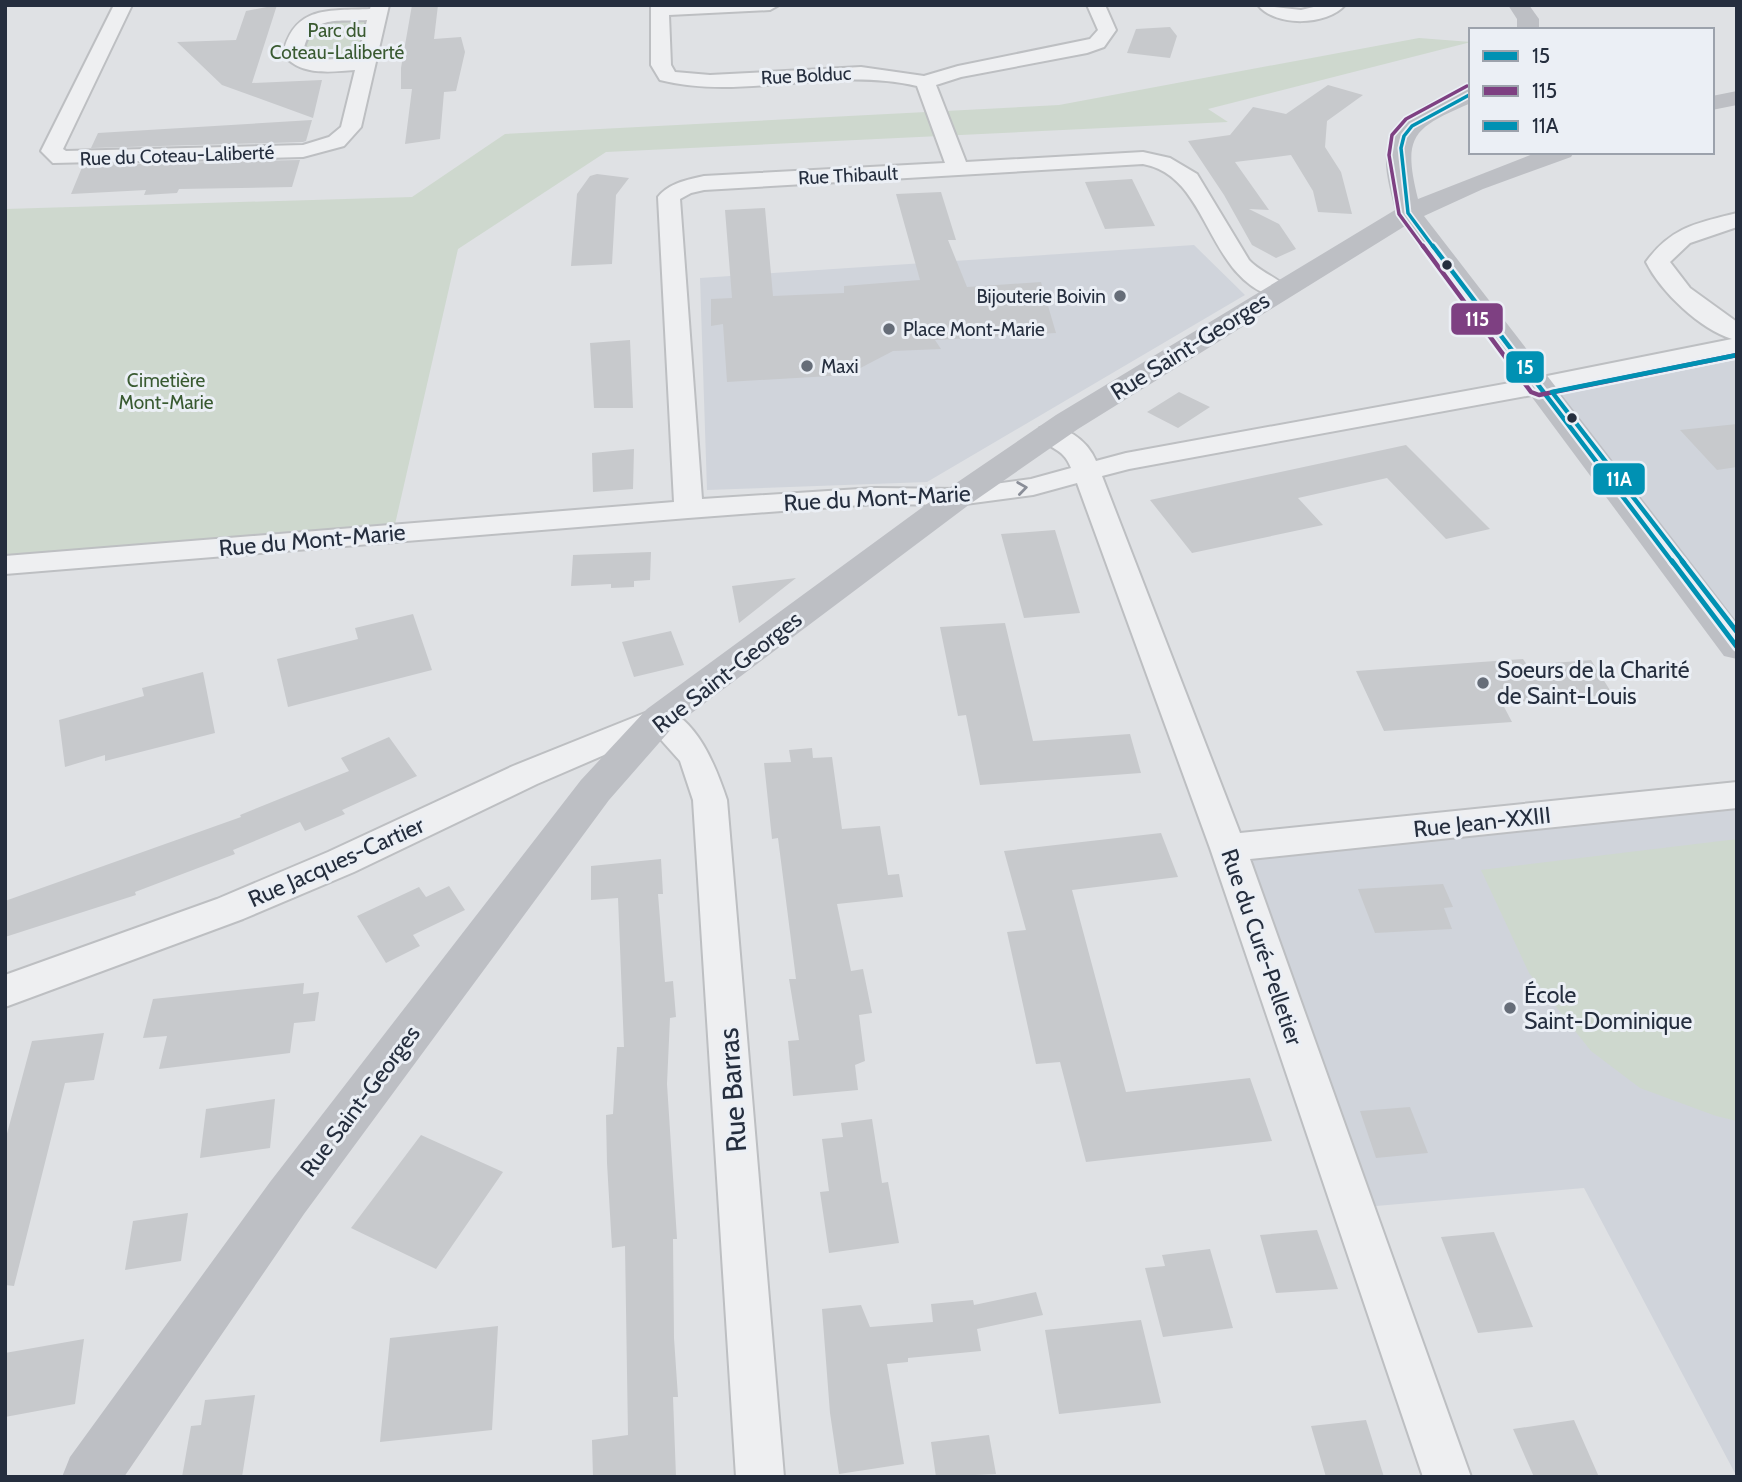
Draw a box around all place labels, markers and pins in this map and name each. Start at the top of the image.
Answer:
unlabelled marker [1440,258,1454,272]
place label: Bijouterie Boivin [976,285,1106,308]
marker: Bijouterie Boivin [1112,288,1128,304]
place label: Place Mont-Marie [903,318,1045,341]
marker: Place Mont-Marie [881,321,897,337]
place label: Maxi [821,355,858,378]
marker: Maxi [799,358,815,374]
unlabelled marker [1565,411,1579,425]
place label: Soeurs de la Charité de Saint-Louis [1497,656,1690,710]
marker: Soeurs de la Charité de Saint-Louis [1475,675,1491,691]
place label: École Saint-Dominique [1524,980,1692,1035]
marker: École Saint-Dominique [1502,1000,1518,1016]

